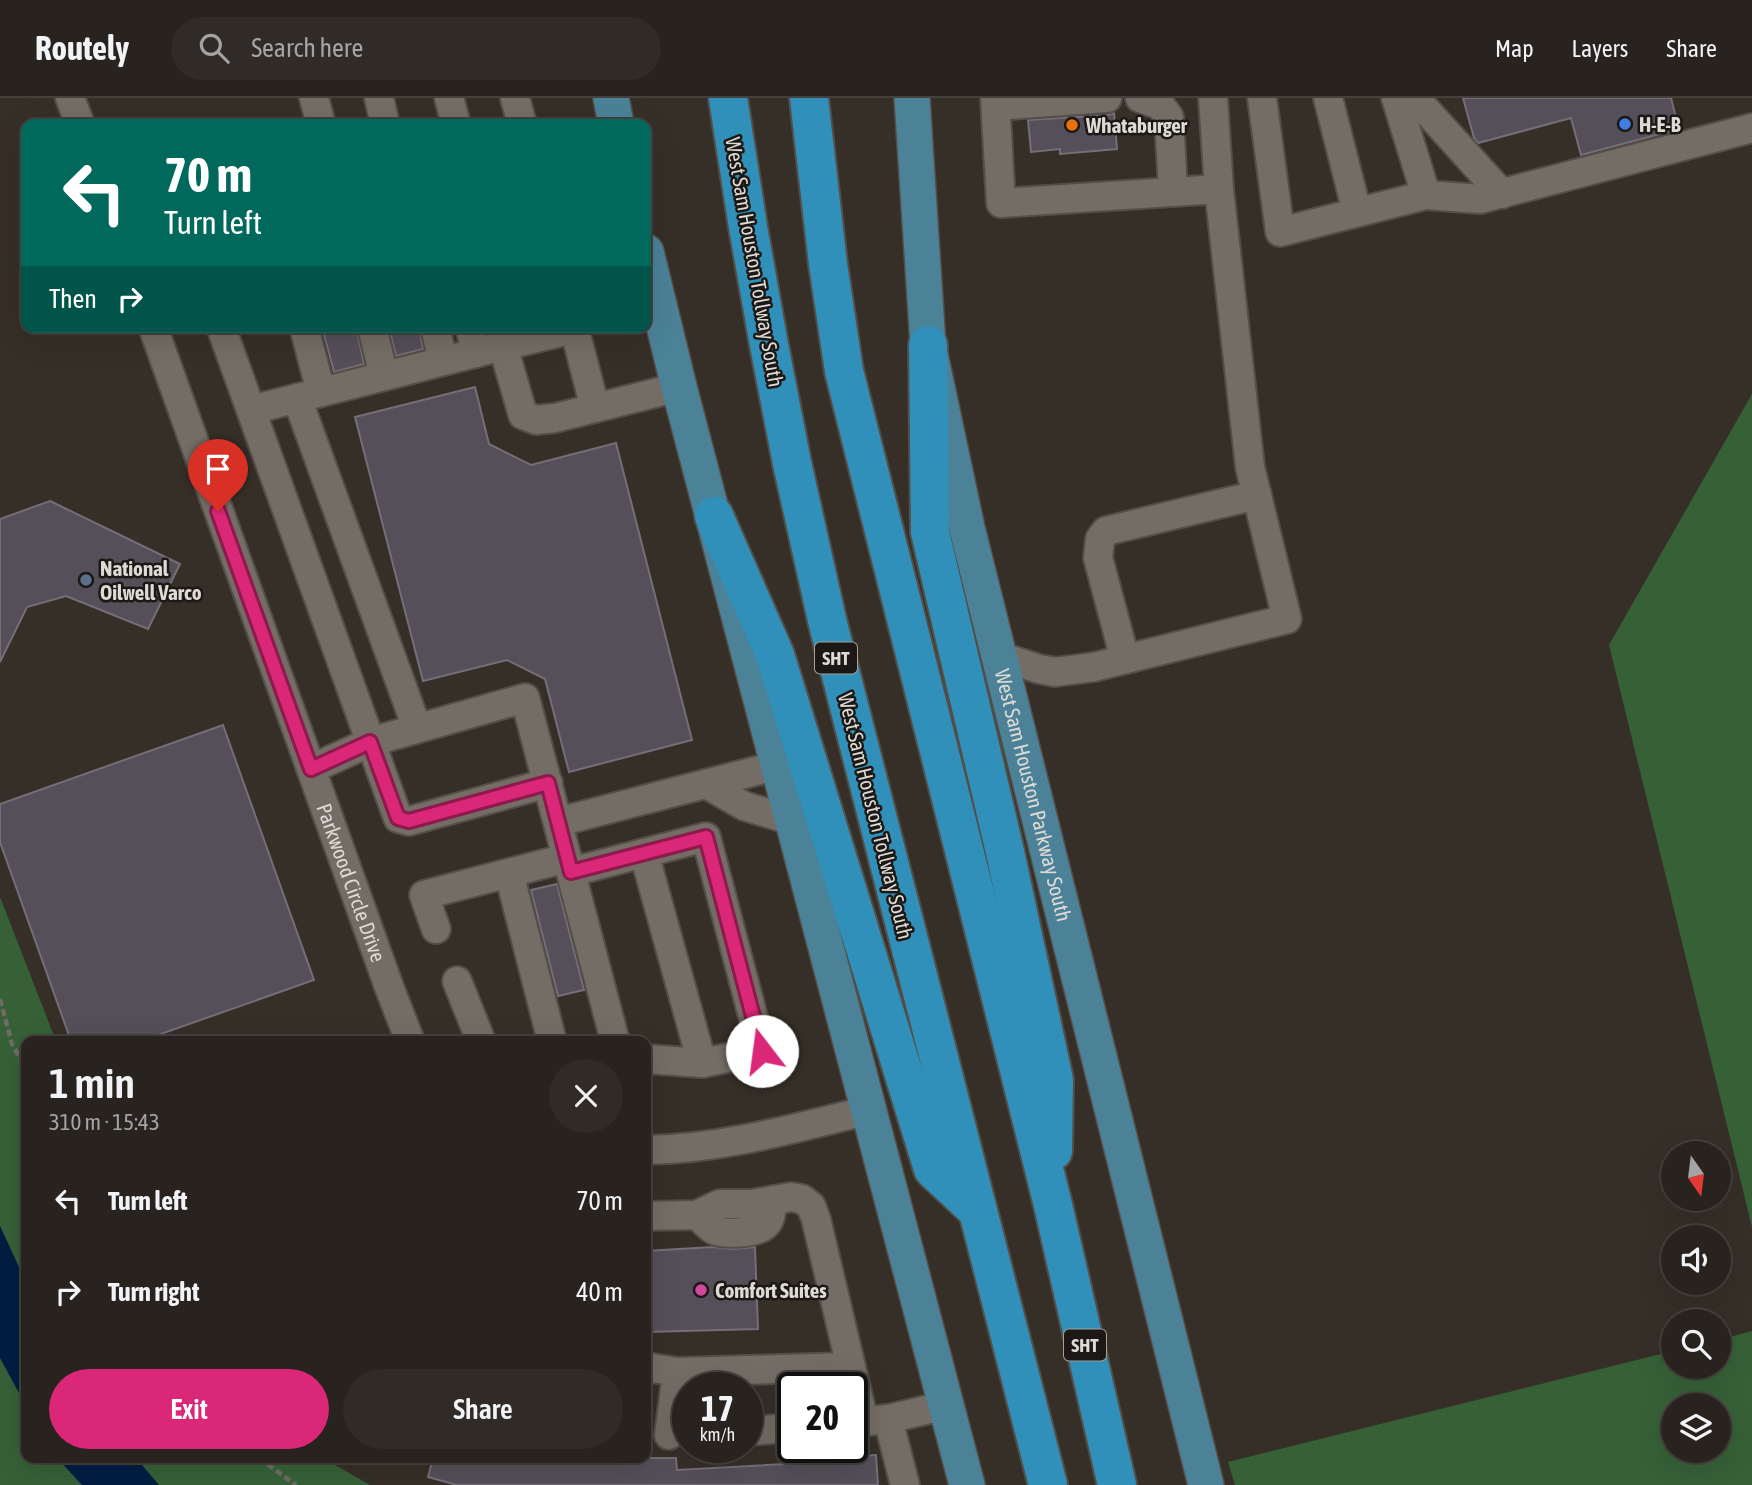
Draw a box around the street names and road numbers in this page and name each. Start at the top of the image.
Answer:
street label: West Sam Houston Tollway South [721,135,789,389]
road number: SHT [815,642,857,674]
street label: West Sam Houston Parkway South [991,666,1077,924]
street label: West Sam Houston Tollway South [834,690,918,942]
street label: Parkwood Circle Drive [312,800,391,965]
road number: SHT [1064,1330,1106,1360]

